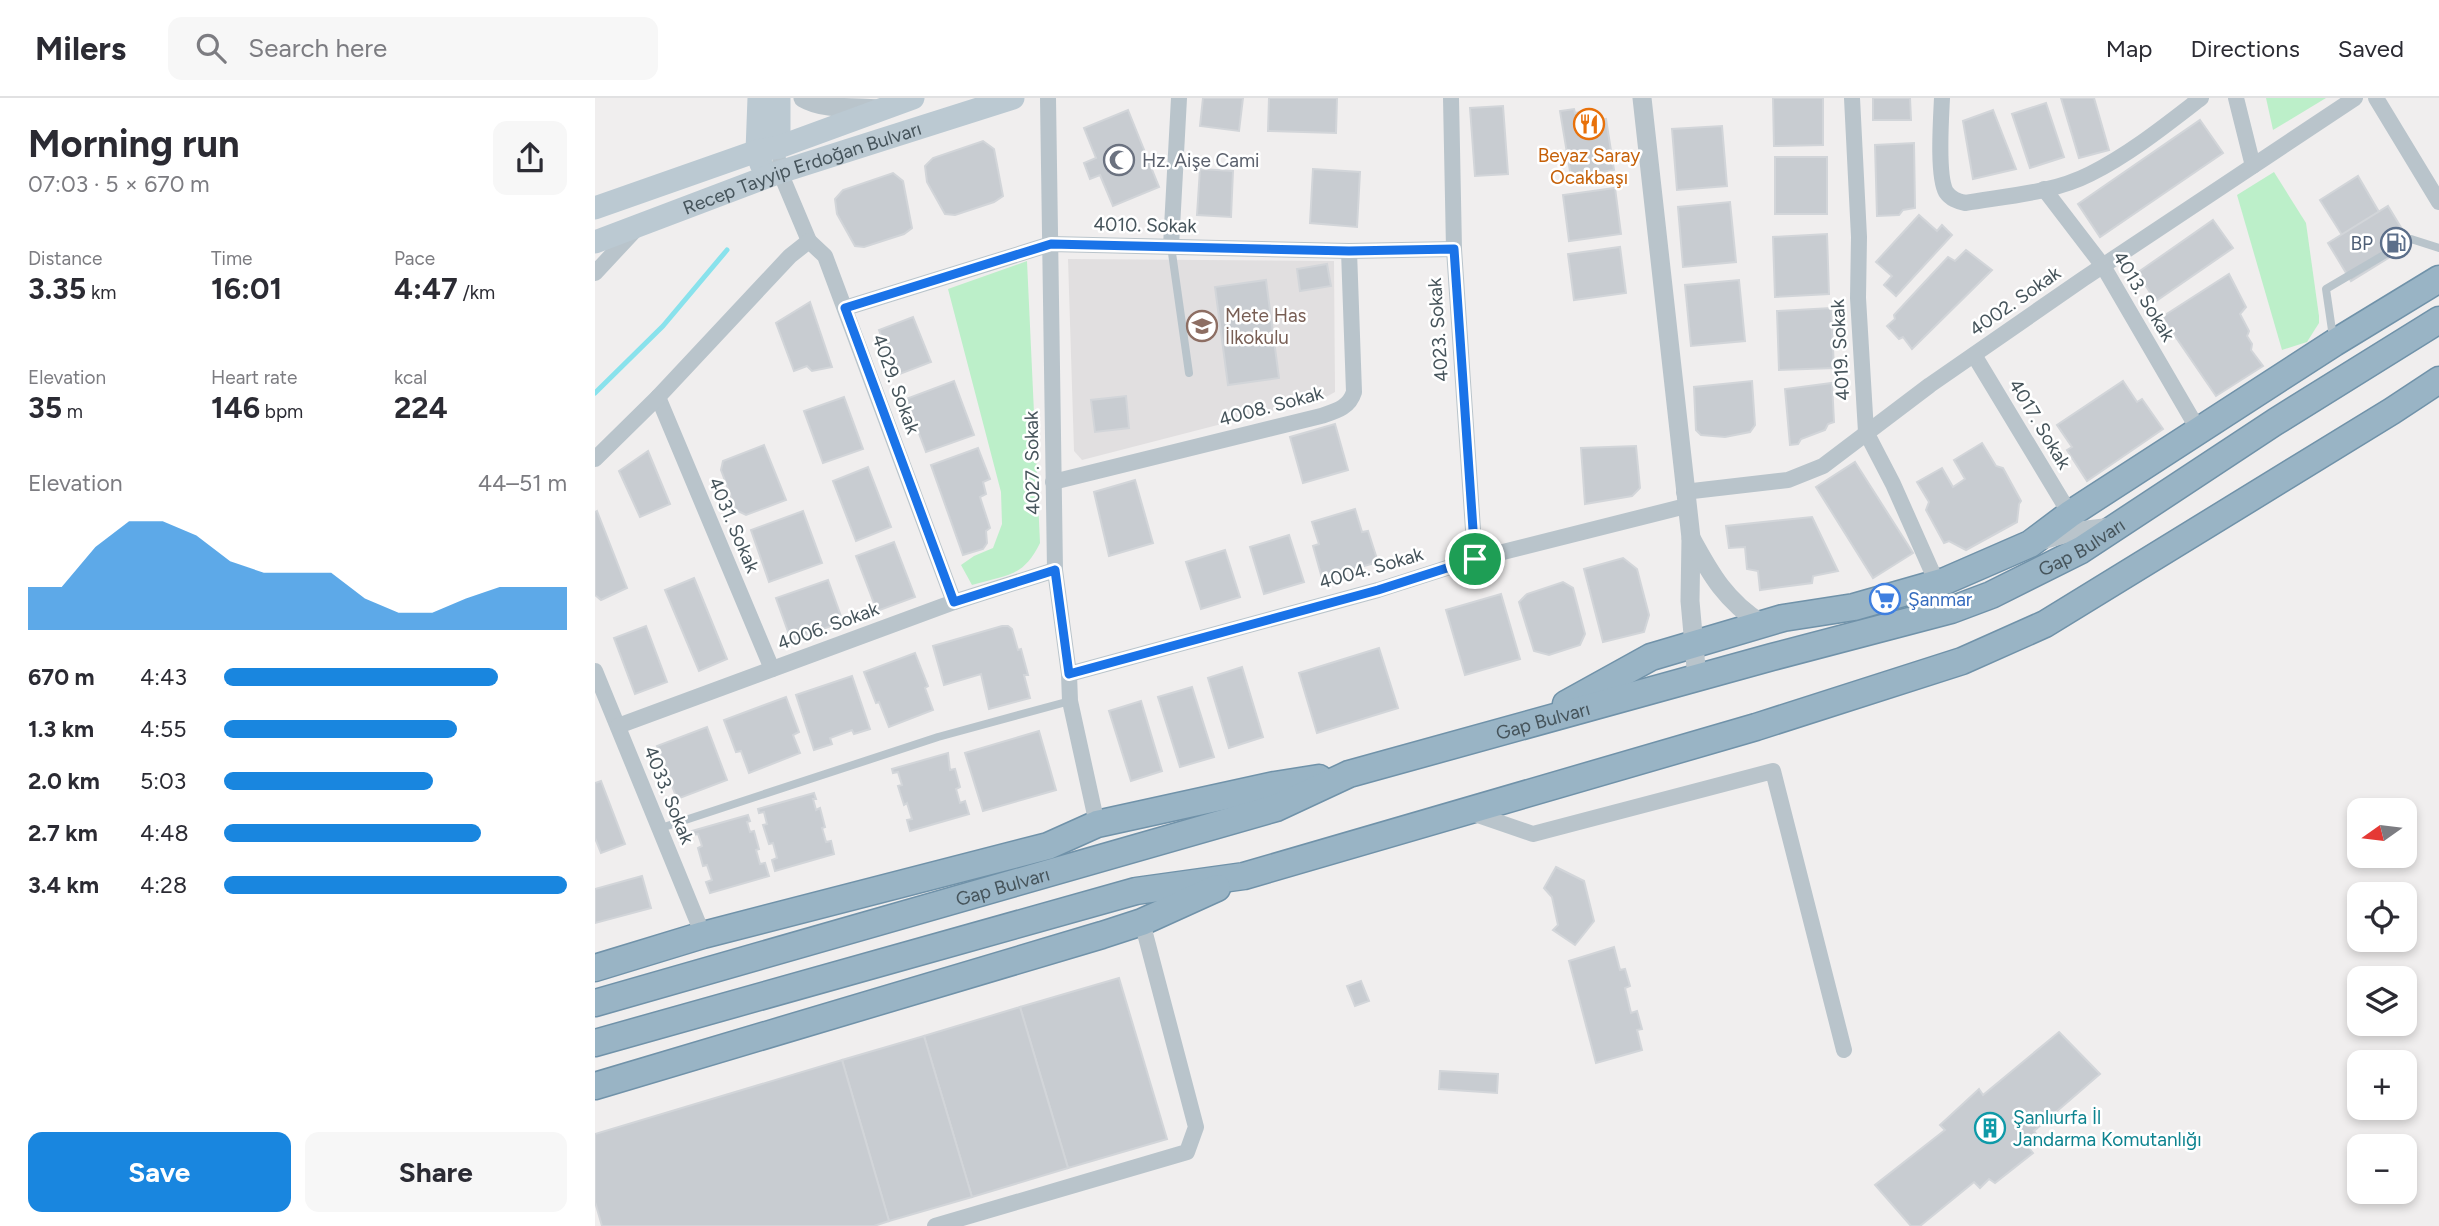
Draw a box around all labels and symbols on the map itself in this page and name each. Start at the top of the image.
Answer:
restaurant icon: Beyaz Saray Ocakbaşı [1572,107,1606,141]
street label: Recep Tayyip Erdoğan Bulvarı [679,116,924,219]
mosque icon: Hz. Aişe Cami [1102,143,1136,177]
place label: Beyaz Saray Ocakbaşı [1538,144,1640,189]
place label: Hz. Aişe Cami [1142,149,1259,172]
street label: 4010. Sokak [1093,213,1198,237]
fuel station icon: BP [2379,226,2413,260]
place label: BP [2350,232,2373,255]
street label: 4013. Sokak [2108,247,2180,346]
street label: 4002. Sokak [1965,261,2066,341]
street label: 4023. Sokak [1423,276,1453,383]
street label: 4019. Sokak [1826,298,1854,401]
place label: Mete Has İlkokulu [1225,304,1307,349]
school or university icon: Mete Has İlkokulu [1185,309,1219,343]
street label: 4029. Sokak [867,331,925,438]
street label: 4017. Sokak [2004,375,2076,474]
street label: 4008. Sokak [1216,381,1326,431]
street label: 4027. Sokak [1020,410,1044,515]
street label: 4031. Sokak [704,474,765,577]
street label: Gap Bulvarı [2034,513,2129,581]
pin [1445,529,1505,589]
street label: 4004. Sokak [1316,542,1426,594]
supermarket icon: Şanmar [1868,582,1902,616]
place label: Şanmar [1908,588,1973,611]
street label: 4006. Sokak [774,597,883,655]
street label: Gap Bulvarı [1493,696,1593,744]
street label: 4033. Sokak [639,743,699,848]
north arrow [2347,798,2417,868]
street label: Gap Bulvarı [953,862,1052,911]
place label: Şanlıurfa İl Jandarma Komutanlığı [2013,1106,2202,1151]
building icon: Şanlıurfa İl Jandarma Komutanlığı [1973,1111,2007,1145]

